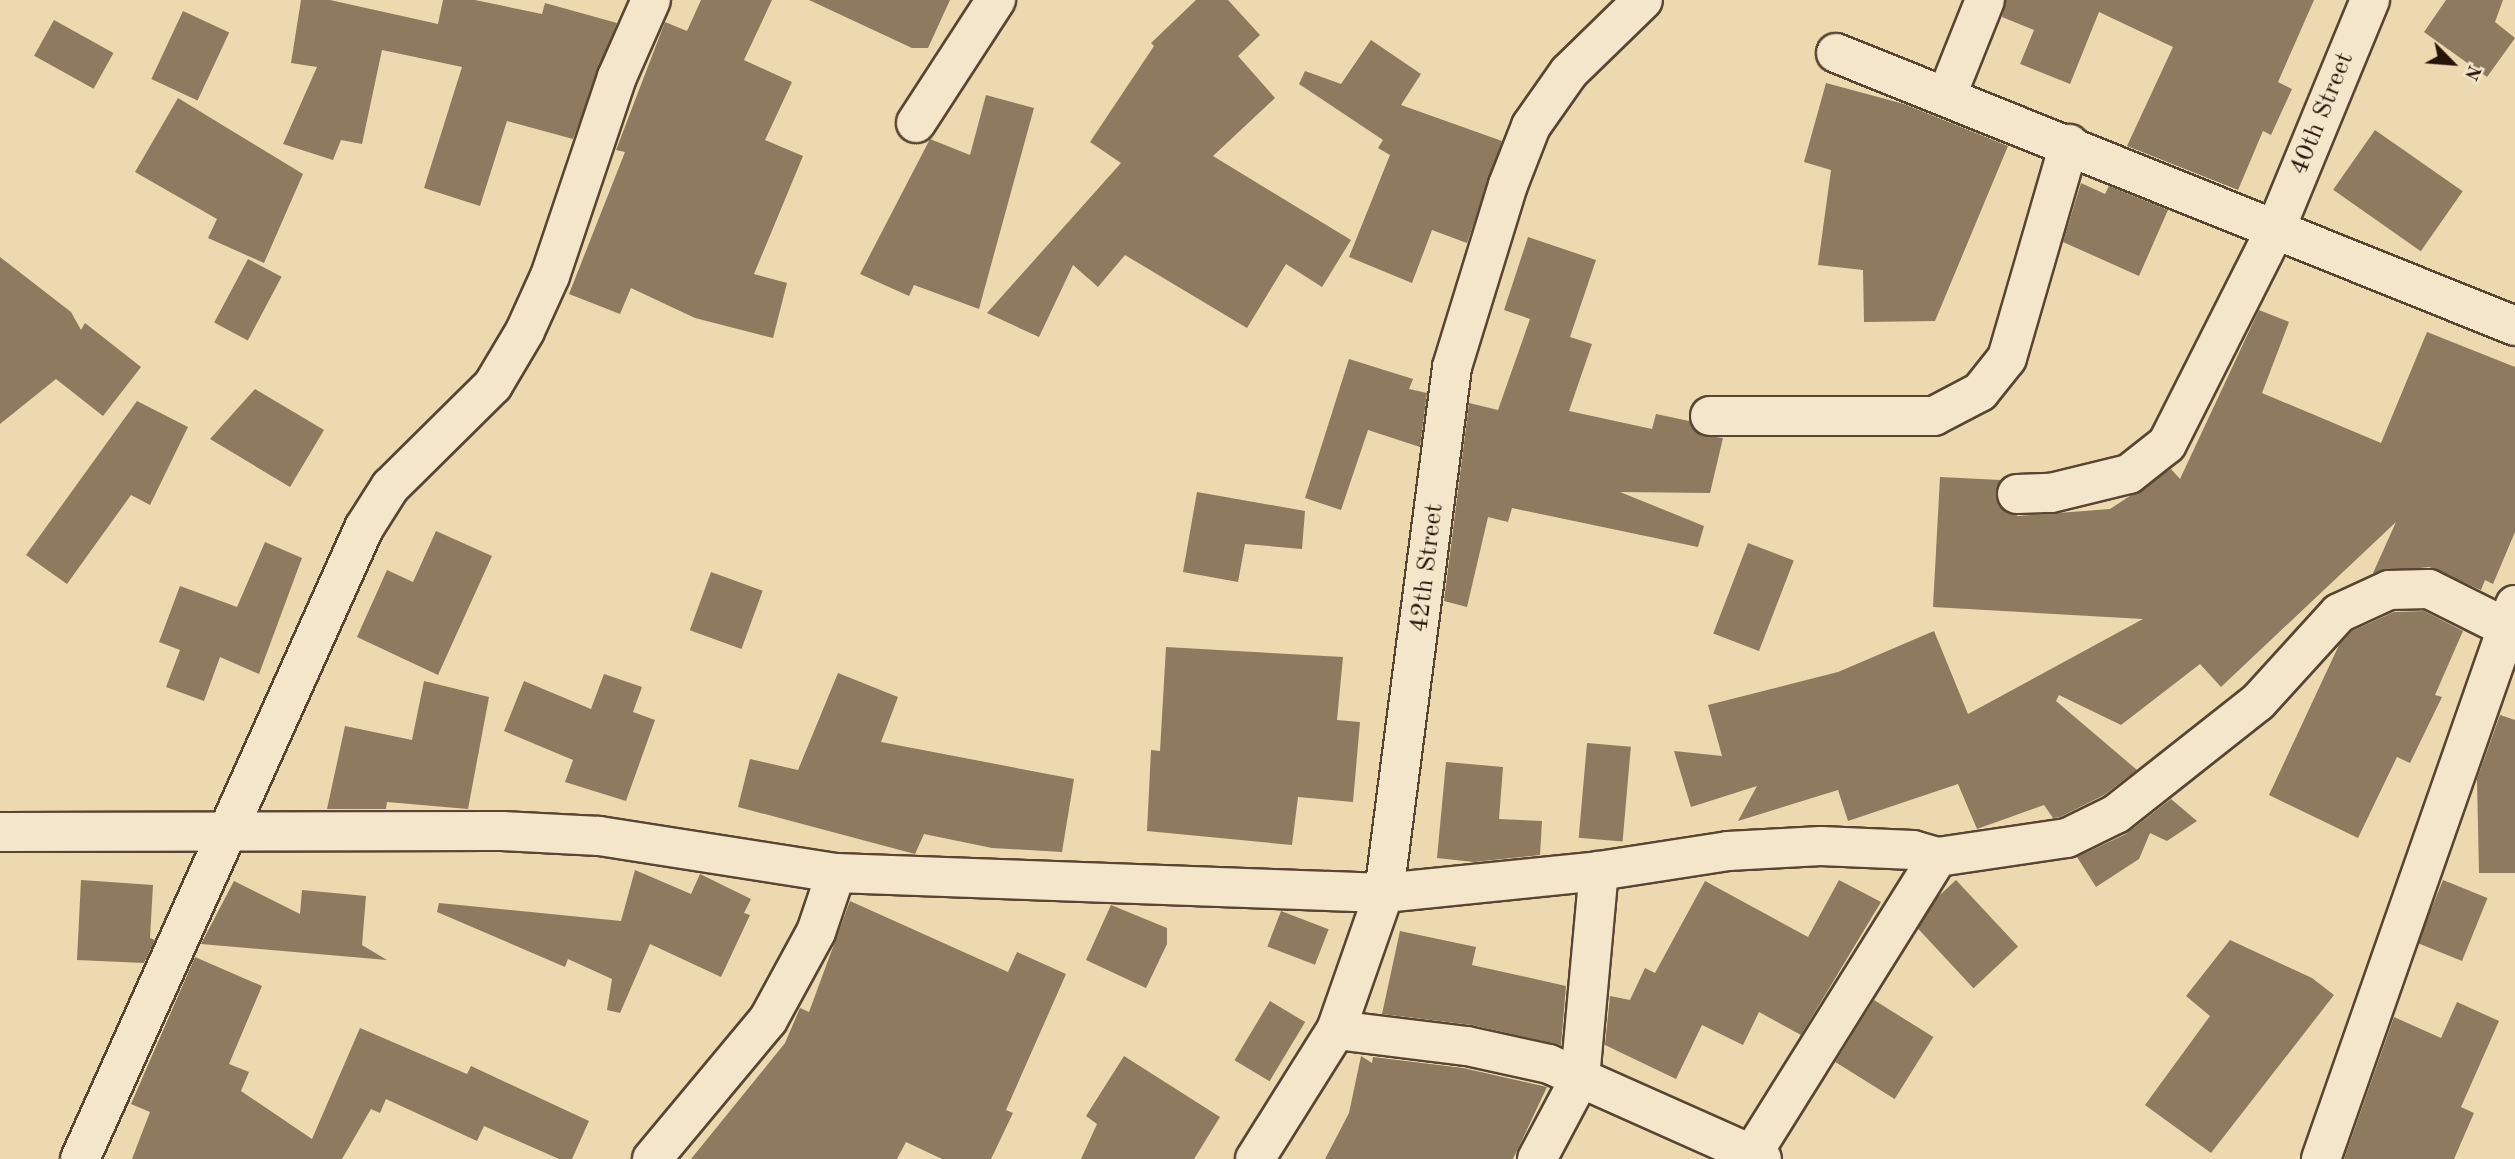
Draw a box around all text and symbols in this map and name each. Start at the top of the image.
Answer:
north arrow [2417,28,2487,98]
street label: 40th Street [2284,48,2362,180]
text: N [2460,61,2483,83]
street label: 42th Street [1405,502,1451,634]

